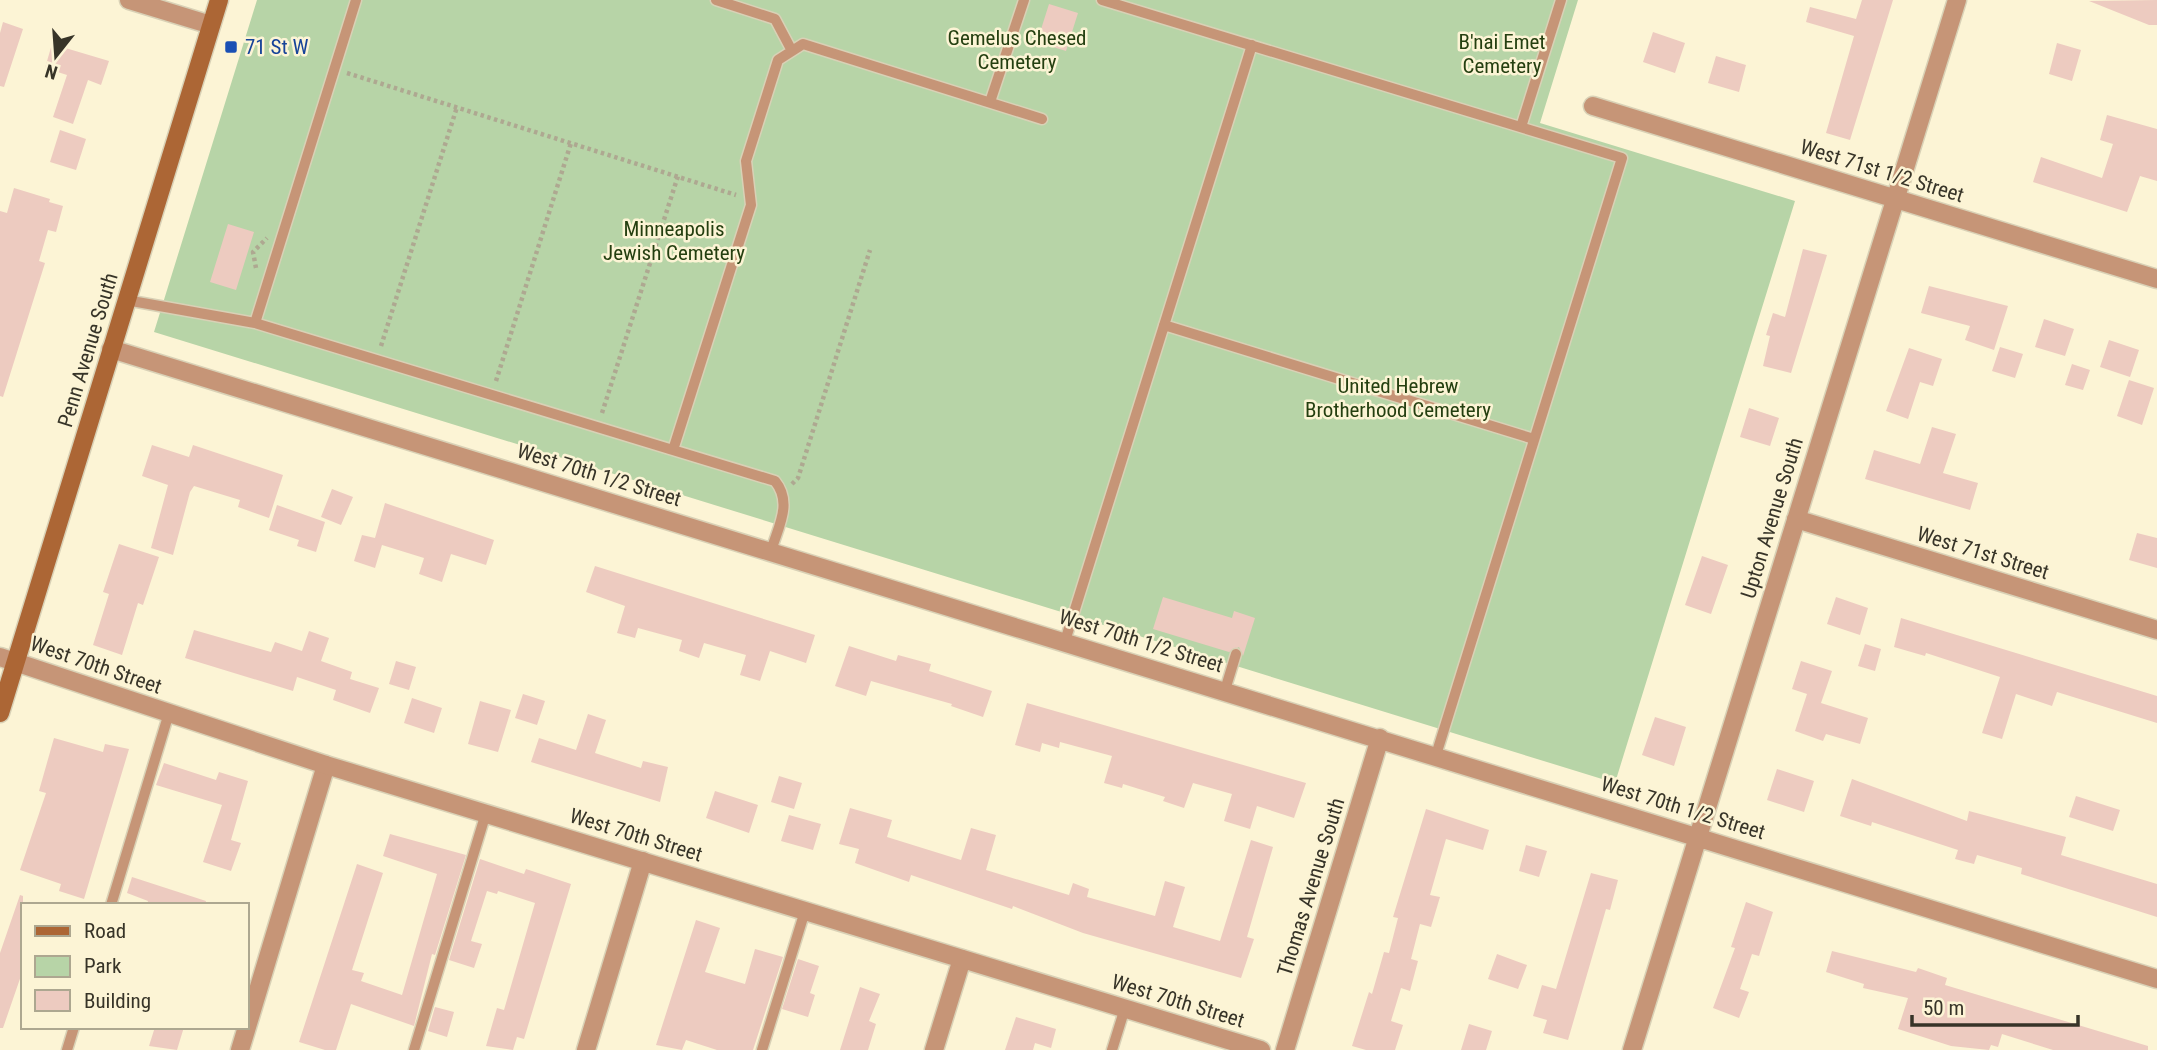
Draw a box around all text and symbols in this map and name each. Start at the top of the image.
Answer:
north arrow [21,21,91,91]
park label: Gemelus Chesed Cemetery [947,26,1087,74]
park label: B'nai Emet Cemetery [1458,30,1546,78]
place label: 71 St W [245,35,308,59]
marker: 71 St W [223,39,239,55]
text: N [42,59,60,84]
street label: West 71st 1/2 Street [1797,135,1967,207]
park label: Minneapolis Jewish Cemetery [603,217,745,265]
street label: Penn Avenue South [53,270,123,430]
park label: United Hebrew Brotherhood Cemetery [1305,374,1491,422]
street label: Upton Avenue South [1736,435,1808,601]
street label: West 70th 1/2 Street [514,439,684,511]
street label: West 71st Street [1914,522,2052,584]
street label: West 70th 1/2 Street [1056,605,1226,677]
street label: West 70th Street [27,631,165,699]
street label: West 70th 1/2 Street [1598,772,1768,844]
street label: Thomas Avenue South [1272,795,1350,979]
street label: West 70th Street [567,803,705,867]
legend [21,903,248,1029]
text: Road [84,919,126,943]
text: Park [84,954,122,978]
street label: West 70th Street [1109,969,1247,1033]
scale bar [1912,984,2078,1028]
text: Building [84,989,151,1013]
text: 50 m [1923,996,1964,1020]

